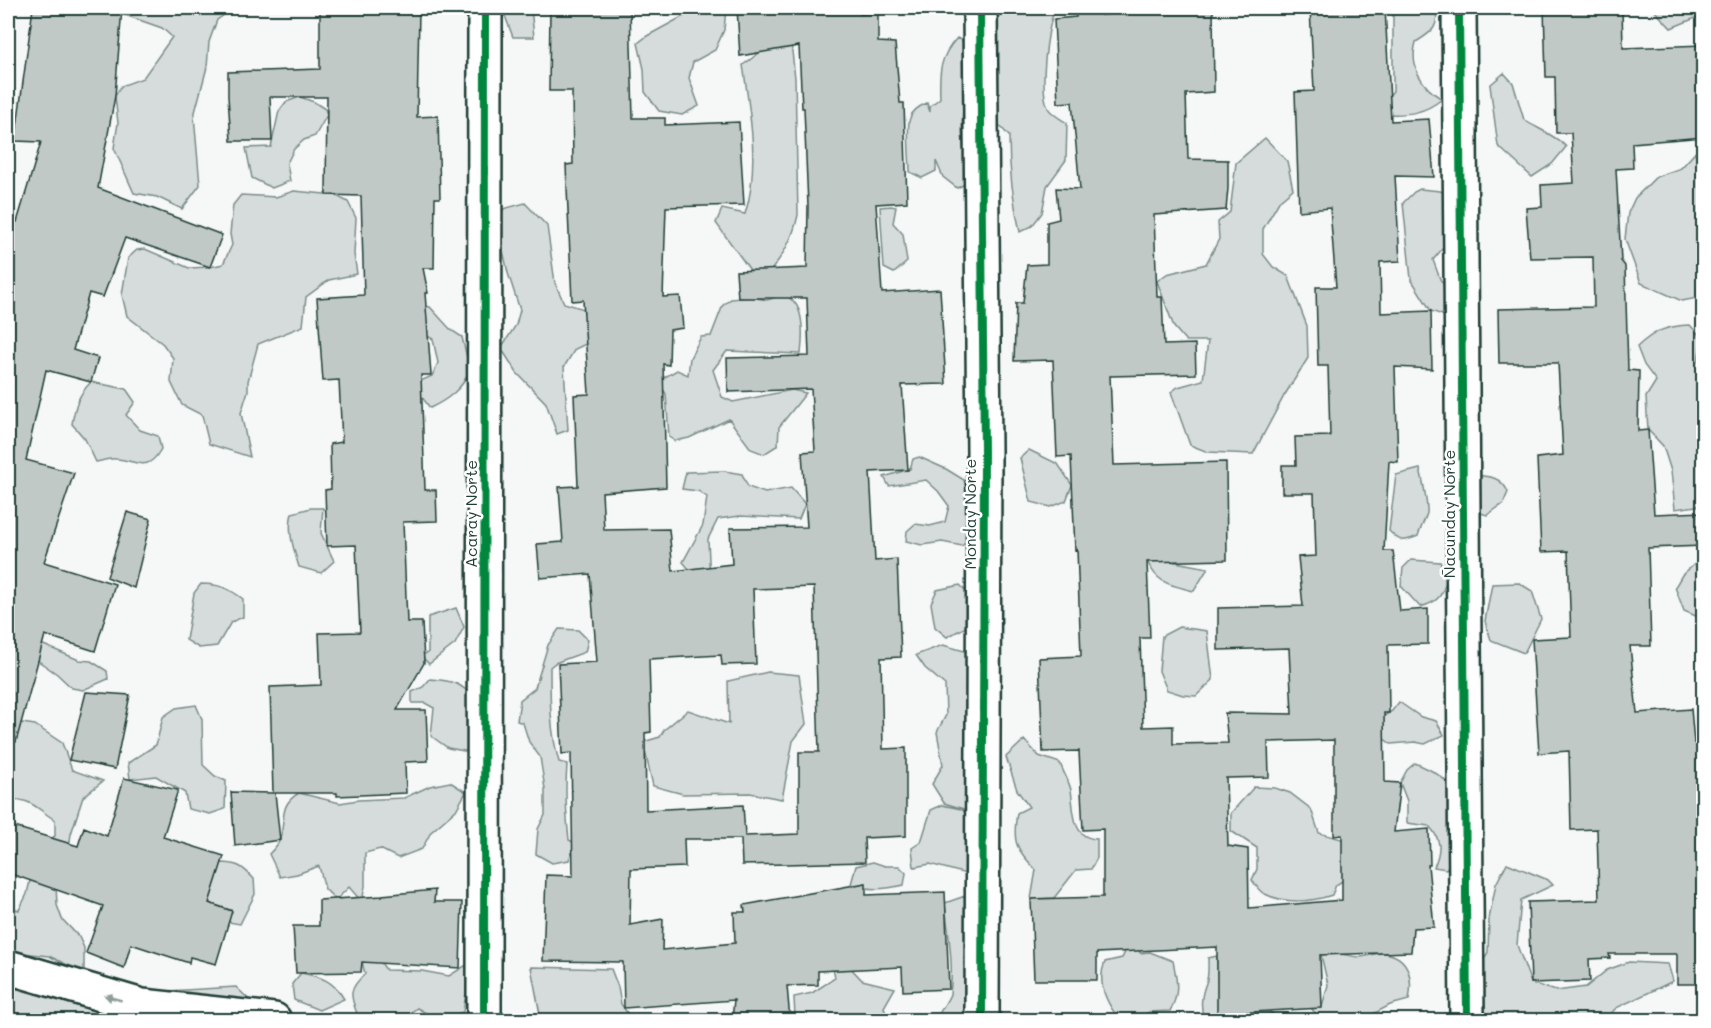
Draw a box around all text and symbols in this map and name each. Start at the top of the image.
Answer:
street label: Ñacunday Norte [1438,450,1459,578]
street label: Monday Norte [959,459,980,569]
street label: Acaray Norte [460,460,481,568]
one-way arrow [104,993,122,1002]

